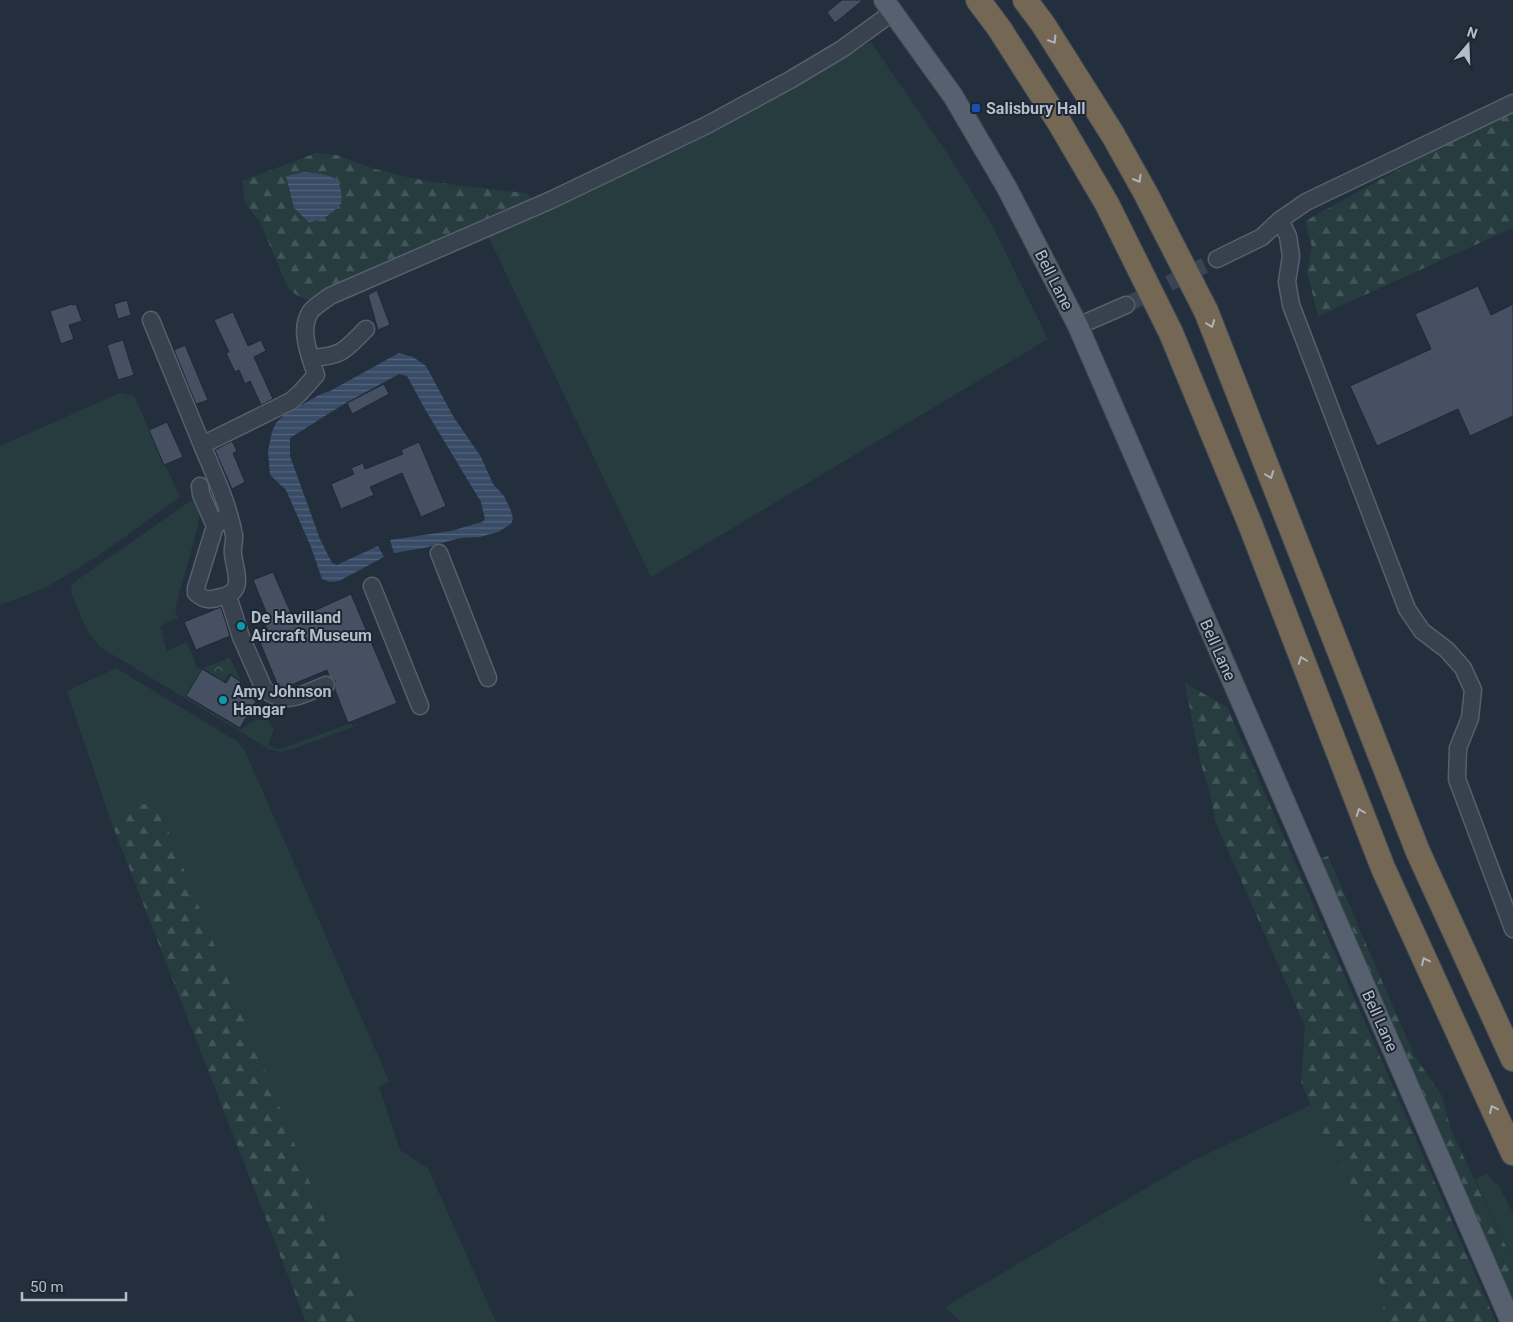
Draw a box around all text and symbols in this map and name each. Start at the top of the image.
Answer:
north arrow [1443,20,1493,70]
text: N [1465,24,1480,42]
one-way arrow [1046,35,1056,44]
place label: Salisbury Hall [986,99,1085,118]
marker: Salisbury Hall [970,102,982,114]
one-way arrow [1131,173,1141,182]
street label: Bell Lane [1031,247,1077,313]
one-way arrow [1205,319,1215,327]
one-way arrow [1264,470,1275,479]
place label: De Havilland Aircraft Museum [251,608,372,645]
street label: Bell Lane [1196,617,1240,683]
marker: De Havilland Aircraft Museum [235,620,247,632]
one-way arrow [1298,657,1308,665]
place label: Amy Johnson Hangar [233,682,332,719]
marker: Amy Johnson Hangar [217,694,229,706]
one-way arrow [1356,808,1367,817]
one-way arrow [1421,957,1431,966]
street label: Bell Lane [1358,988,1402,1054]
one-way arrow [1488,1105,1499,1114]
scale bar [22,1270,126,1302]
text: 50 m [30,1278,64,1296]

